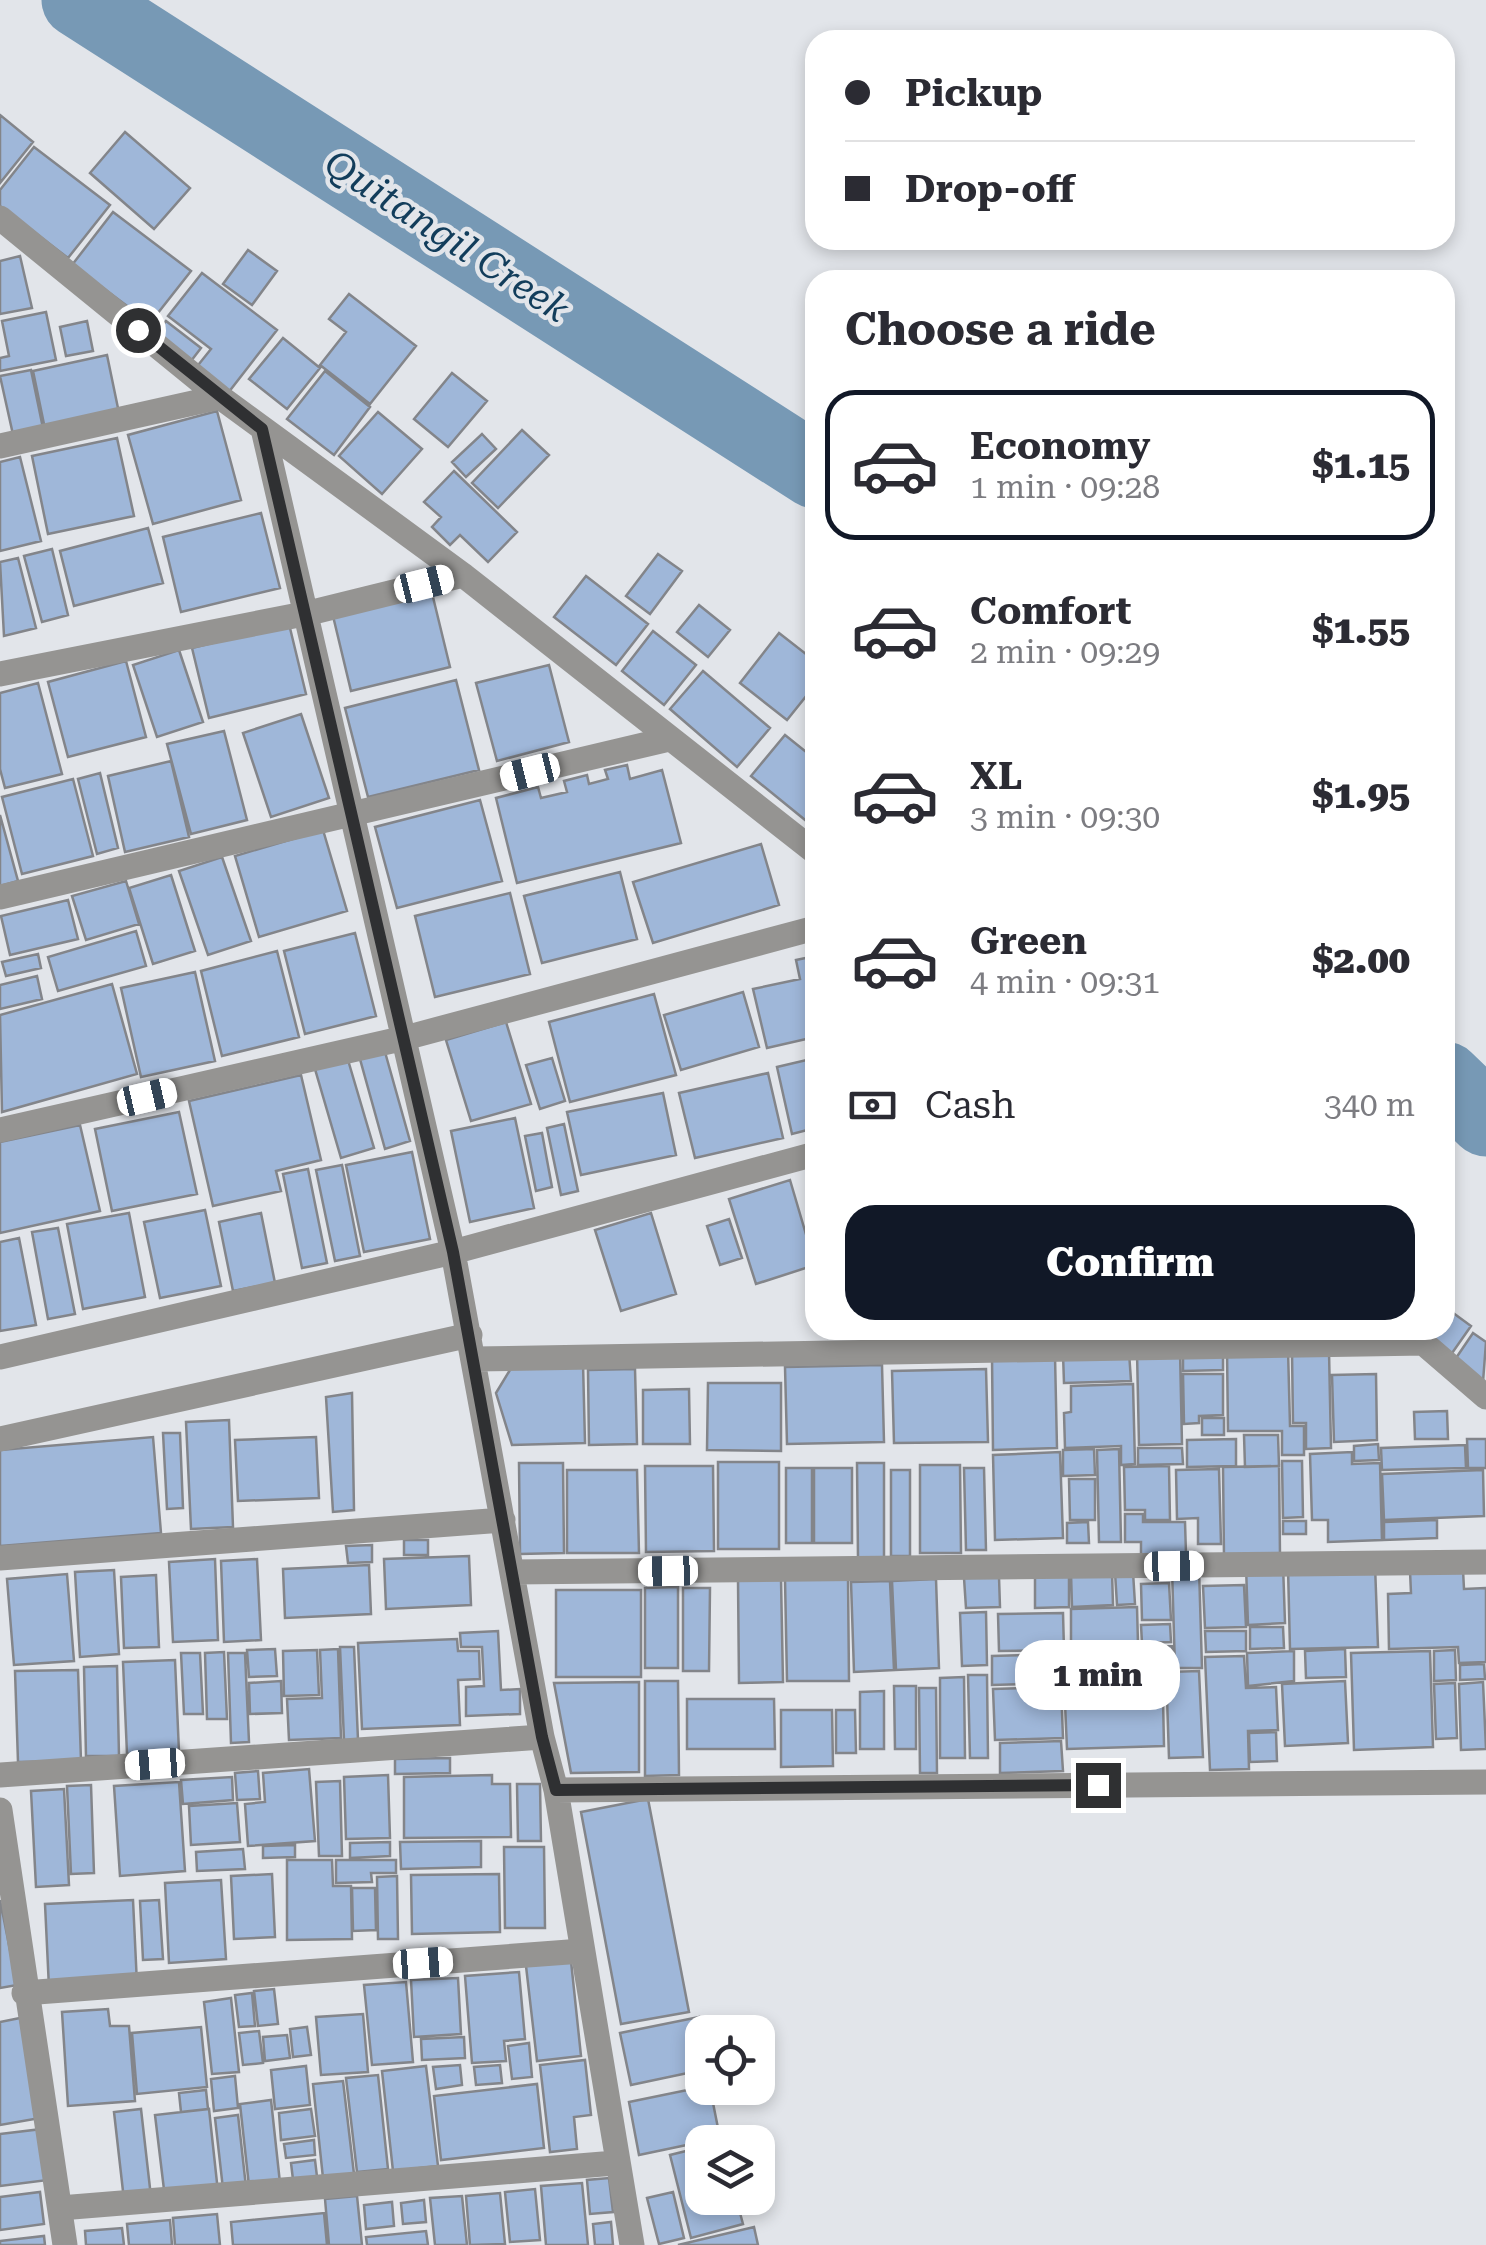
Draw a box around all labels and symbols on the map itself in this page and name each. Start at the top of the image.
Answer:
water label: Quitangil Creek [316,141,578,332]
route start [116,308,161,353]
car [391,562,457,606]
car [497,750,563,794]
car [114,1076,180,1118]
car [1144,1550,1204,1582]
car [638,1555,698,1587]
callout: 1 min [1016,1640,1180,1710]
car [124,1747,186,1781]
route end [1076,1763,1121,1808]
car [392,1946,454,1980]

